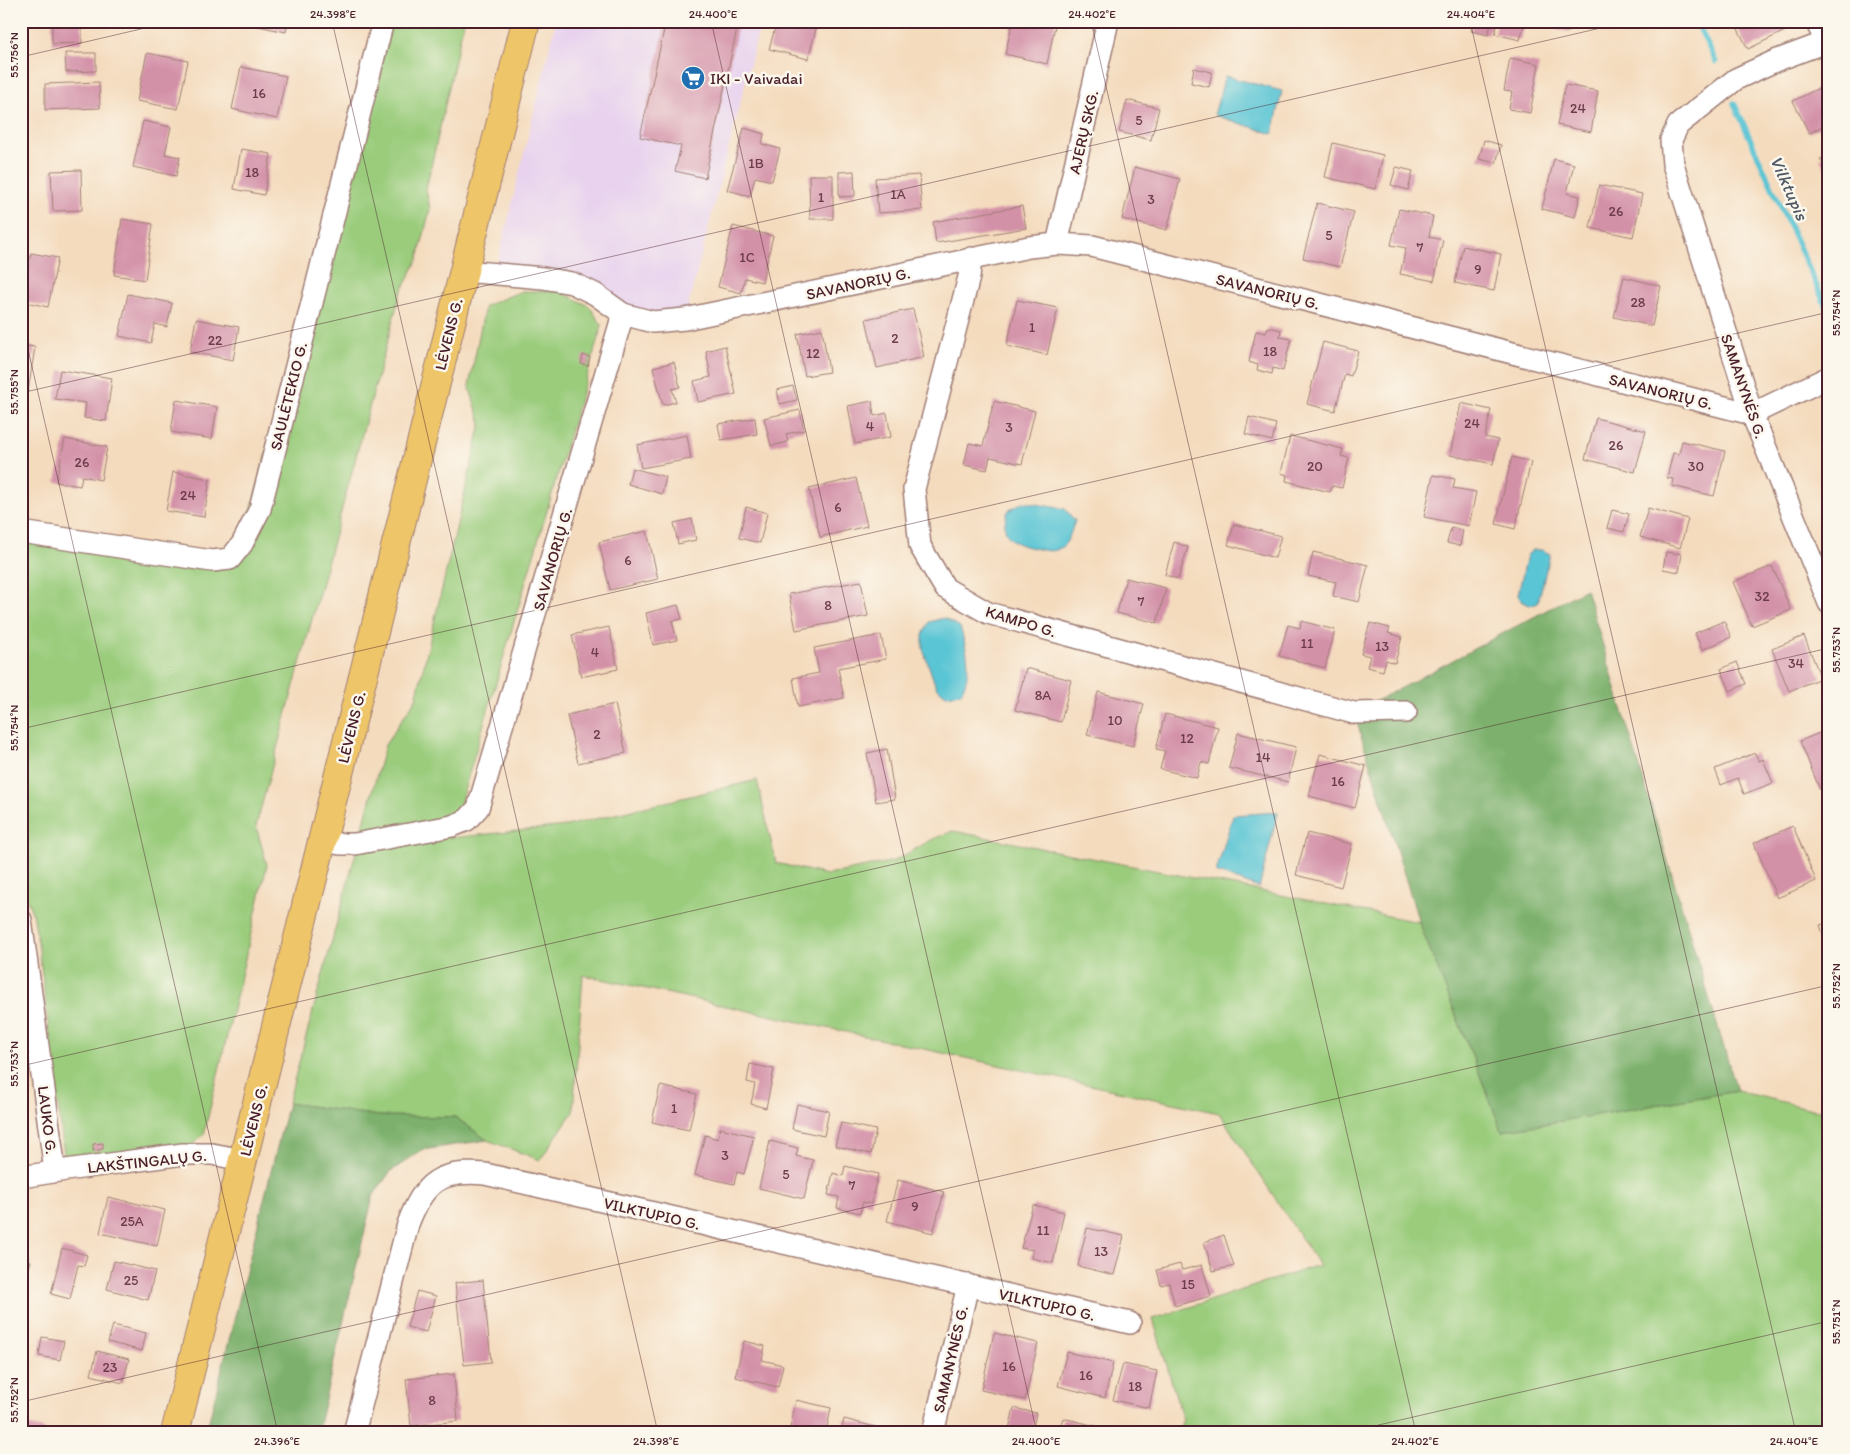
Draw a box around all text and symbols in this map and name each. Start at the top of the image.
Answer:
text: 24.398°E [310,7,356,21]
text: 24.400°E [689,7,738,21]
text: 24.402°E [1068,7,1116,21]
text: 24.404°E [1447,7,1496,21]
text: 55.756°N [7,32,21,78]
supermarket icon: IKI - Vaivadai [680,65,706,91]
place label: IKI - Vaivadai [710,69,803,88]
house number: 16 [252,85,266,102]
street label: AJERŲ SKG. [1065,88,1102,176]
house number: 24 [1570,100,1586,117]
house number: 5 [1135,112,1143,129]
water label: Vilktupis [1765,152,1813,225]
house number: 1B [748,155,764,172]
house number: 18 [245,164,259,181]
house number: 1A [890,186,906,203]
house number: 1 [818,189,825,206]
house number: 3 [1147,191,1155,208]
house number: 26 [1609,203,1623,220]
house number: 5 [1325,227,1333,244]
house number: 7 [1417,239,1424,256]
house number: 1C [739,249,755,266]
house number: 9 [1474,261,1482,278]
street label: SAVANORIŲ G. [804,263,912,304]
street label: SAVANORIŲ G. [1214,269,1322,314]
text: 55.754°N [1829,290,1843,336]
house number: 28 [1630,294,1646,311]
street label: LĖVENS G. [430,296,467,372]
house number: 1 [1029,319,1036,336]
house number: 2 [891,330,899,347]
street label: SAMANYNĖS G. [1717,331,1770,441]
house number: 22 [208,332,223,349]
street label: SAULĖTEKIO G. [266,340,311,452]
house number: 18 [1263,343,1277,360]
house number: 12 [806,345,821,362]
text: 55.755°N [7,369,21,415]
street label: SAVANORIŲ G. [1607,369,1715,414]
house number: 24 [1464,415,1480,432]
house number: 4 [866,418,875,435]
house number: 3 [1005,419,1013,436]
house number: 26 [1609,437,1623,454]
house number: 26 [75,454,89,471]
house number: 20 [1307,458,1323,475]
house number: 30 [1688,458,1704,475]
house number: 24 [180,487,196,504]
house number: 6 [834,499,842,516]
street label: SAVANORIŲ G. [529,505,576,613]
house number: 6 [624,552,632,569]
house number: 32 [1755,588,1770,605]
house number: 7 [1138,593,1145,610]
house number: 8 [824,597,832,614]
street label: KAMPO G. [983,602,1059,641]
text: 55.753°N [1829,627,1843,673]
house number: 11 [1301,635,1314,652]
house number: 13 [1375,638,1389,655]
house number: 4 [591,644,600,661]
house number: 34 [1788,655,1805,672]
house number: 8A [1035,687,1051,704]
street label: LĖVENS G. [333,689,370,765]
text: 55.754°N [7,705,21,751]
house number: 10 [1107,712,1123,729]
house number: 2 [593,726,601,743]
house number: 12 [1180,730,1195,747]
house number: 14 [1256,749,1271,766]
house number: 16 [1331,773,1345,790]
text: 55.752°N [1829,963,1843,1009]
text: 55.753°N [7,1041,21,1087]
street label: LĖVENS G. [235,1082,272,1158]
street label: LAUKO G. [34,1085,61,1156]
house number: 1 [671,1100,678,1117]
street label: LAKŠTINGALŲ G. [86,1146,208,1177]
house number: 3 [721,1147,729,1164]
house number: 5 [782,1166,790,1183]
house number: 7 [849,1177,856,1194]
street label: VILKTUPIO G. [602,1193,702,1234]
house number: 9 [911,1198,919,1215]
house number: 25A [120,1213,144,1230]
house number: 11 [1037,1222,1050,1239]
house number: 13 [1094,1243,1108,1260]
house number: 25 [124,1272,138,1289]
house number: 15 [1181,1276,1195,1293]
street label: VILKTUPIO G. [997,1284,1097,1325]
text: 55.751°N [1829,1299,1843,1345]
street label: SAMANYNĖS G. [929,1304,972,1415]
house number: 16 [1002,1358,1016,1375]
house number: 23 [103,1359,118,1376]
house number: 16 [1079,1367,1093,1384]
text: 55.752°N [7,1377,21,1423]
house number: 18 [1128,1378,1142,1395]
house number: 8 [428,1392,436,1409]
text: 24.396°E [254,1434,300,1448]
text: 24.398°E [633,1434,679,1448]
text: 24.400°E [1012,1434,1061,1448]
text: 24.402°E [1391,1434,1439,1448]
text: 24.404°E [1770,1434,1819,1448]

